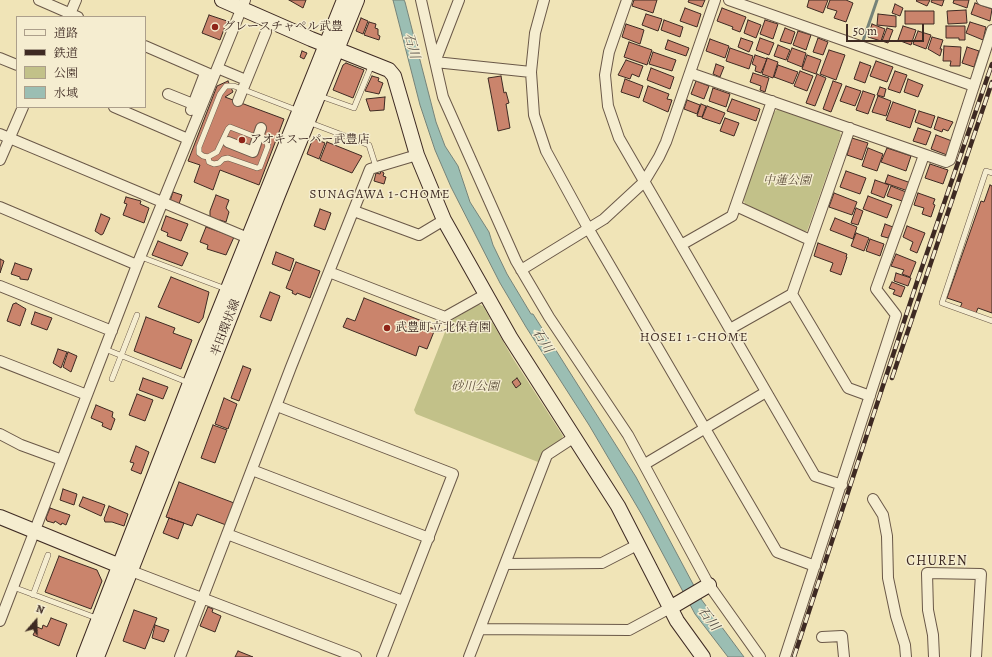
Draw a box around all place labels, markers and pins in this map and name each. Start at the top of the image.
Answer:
place label: グレースチャペル武豊 [223,20,343,34]
marker: グレースチャペル武豊 [210,22,220,32]
place label: アオキスーパー武豊店 [250,133,369,147]
marker: アオキスーパー武豊店 [237,135,247,145]
place label: 武豊町立北保育園 [395,321,491,335]
marker: 武豊町立北保育園 [382,323,392,333]

